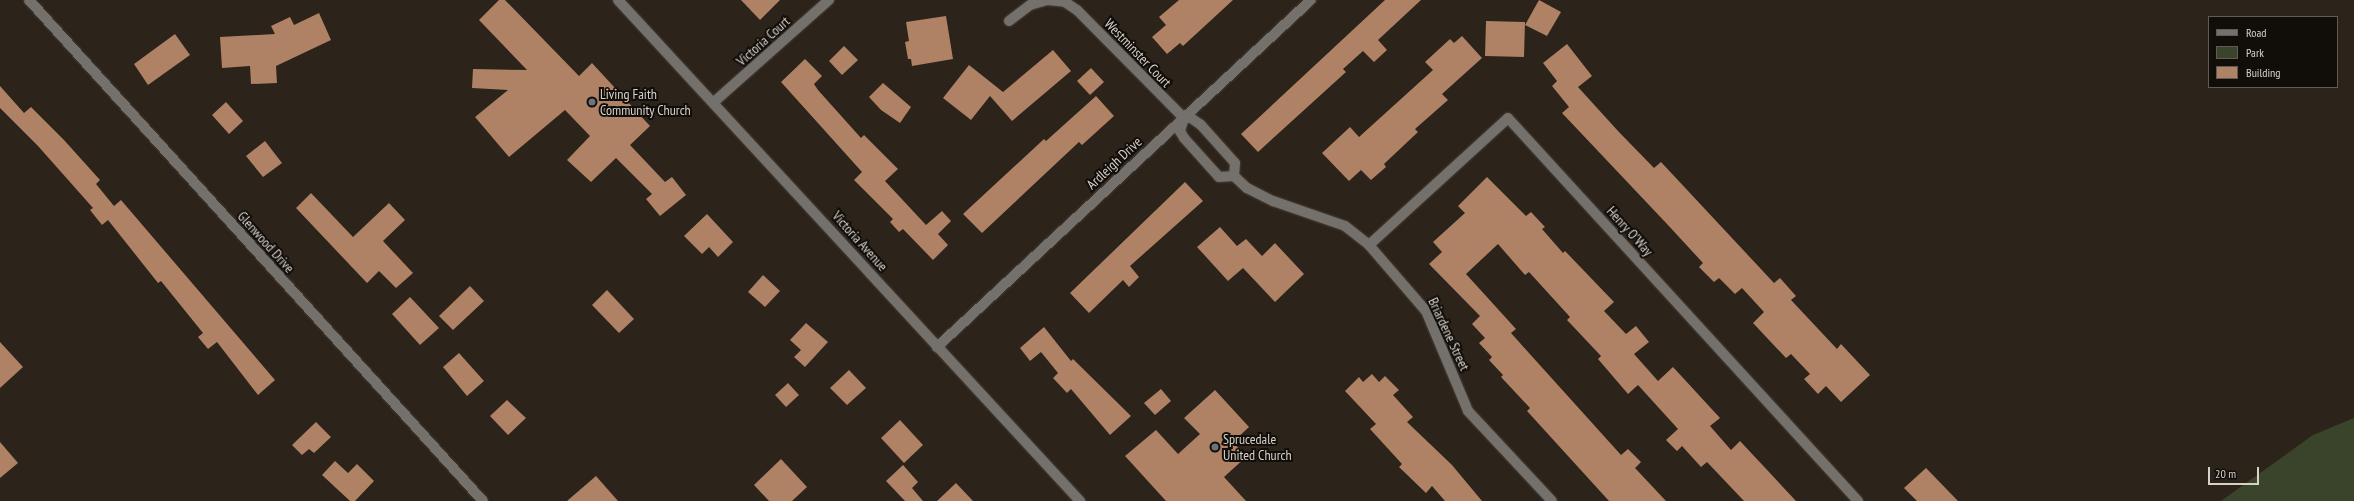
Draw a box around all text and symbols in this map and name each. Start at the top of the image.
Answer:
street label: Victoria Court [733,13,793,69]
street label: Westminster Court [1101,15,1175,91]
legend [2208,16,2338,88]
text: Road [2246,25,2266,40]
text: Park [2246,45,2264,60]
text: Building [2246,65,2281,80]
place label: Living Faith Community Church [600,86,691,118]
marker: Living Faith Community Church [587,97,597,107]
street label: Ardleigh Drive [1083,133,1145,193]
street label: Henry O'Way [1603,203,1657,259]
street label: Victoria Avenue [829,207,891,275]
street label: Glenwood Drive [234,208,298,276]
street label: Briardene Street [1425,295,1473,373]
place label: Sprucedale United Church [1223,431,1292,464]
marker: Sprucedale United Church [1210,442,1220,452]
scale bar [2210,459,2261,485]
text: 20 m [2215,466,2236,481]

